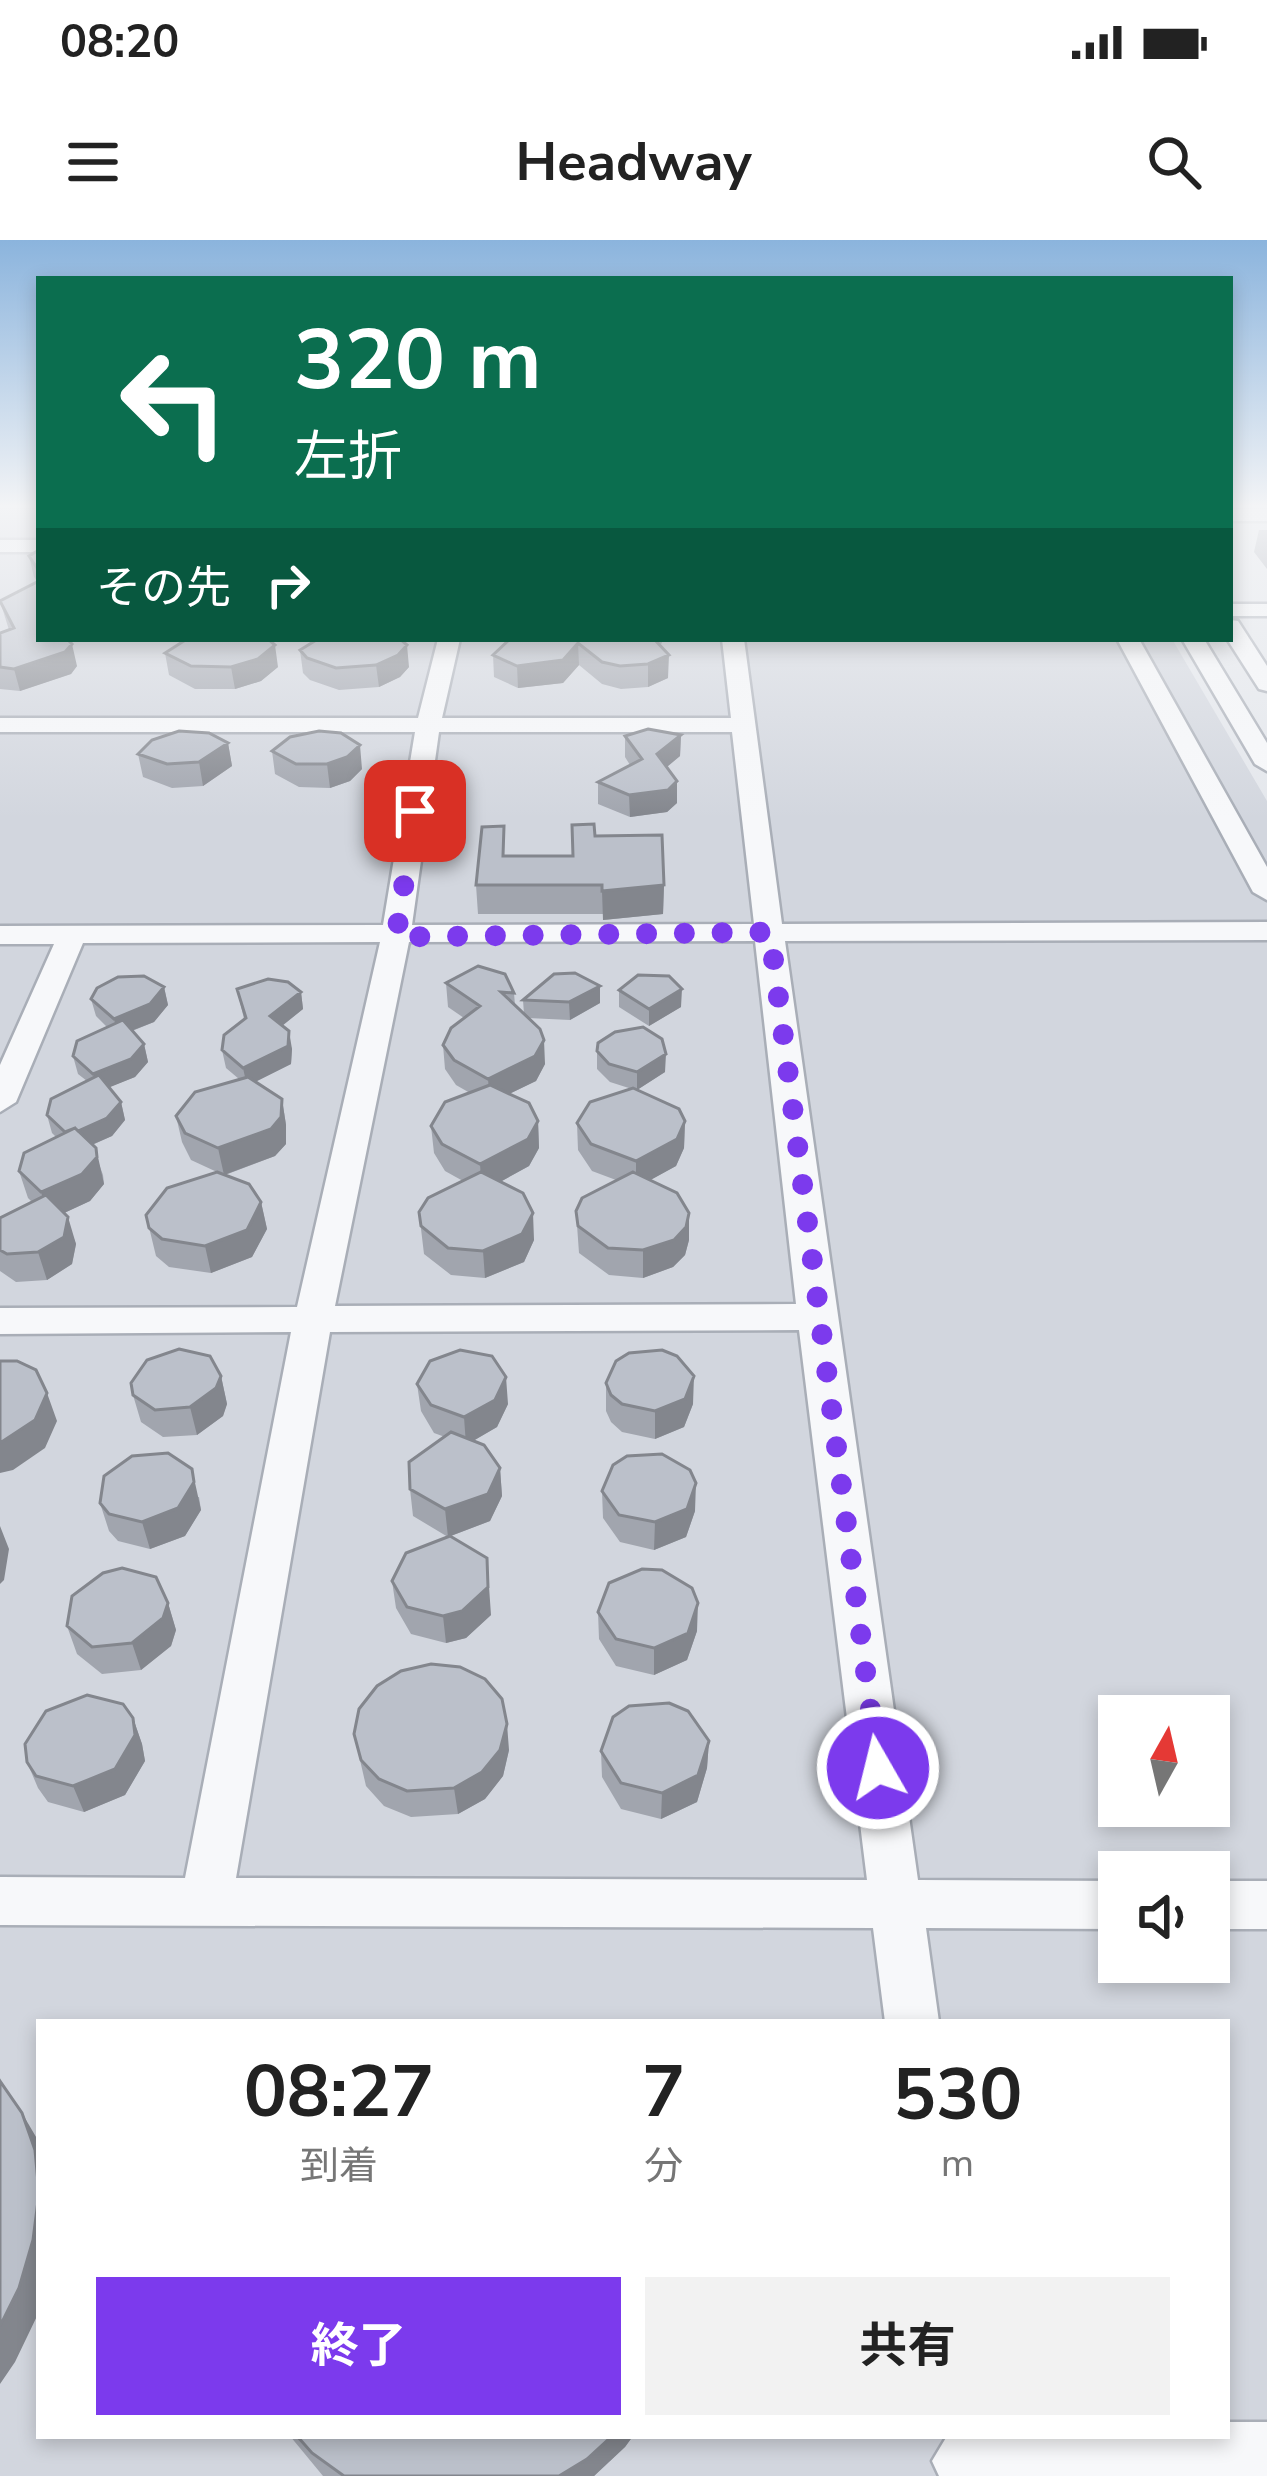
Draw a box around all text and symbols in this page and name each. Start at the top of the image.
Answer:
text: 08:20 [60,12,179,73]
text: Headway [515,125,752,199]
icon: menu [60,129,126,195]
icon: search [1141,129,1207,195]
text: 320 m [294,303,542,418]
icon: left [96,324,252,480]
text: 左折 [294,420,402,494]
icon: right [255,552,321,618]
text: その先 [96,558,231,619]
pin [364,760,466,862]
icon: arrive [382,778,448,844]
north arrow [1098,1695,1230,1827]
map controls [1098,1695,1230,1983]
position arrow [815,1705,941,1831]
button: sound [1098,1851,1230,1983]
text: 08:27 [244,2043,434,2141]
text: 7 [642,2043,685,2141]
text: 530 [893,2046,1022,2144]
text: m [941,2137,974,2190]
text: 到着 [300,2140,378,2193]
text: 分 [644,2140,683,2193]
button: 終了 [96,2277,621,2415]
button: 共有 [645,2277,1170,2415]

